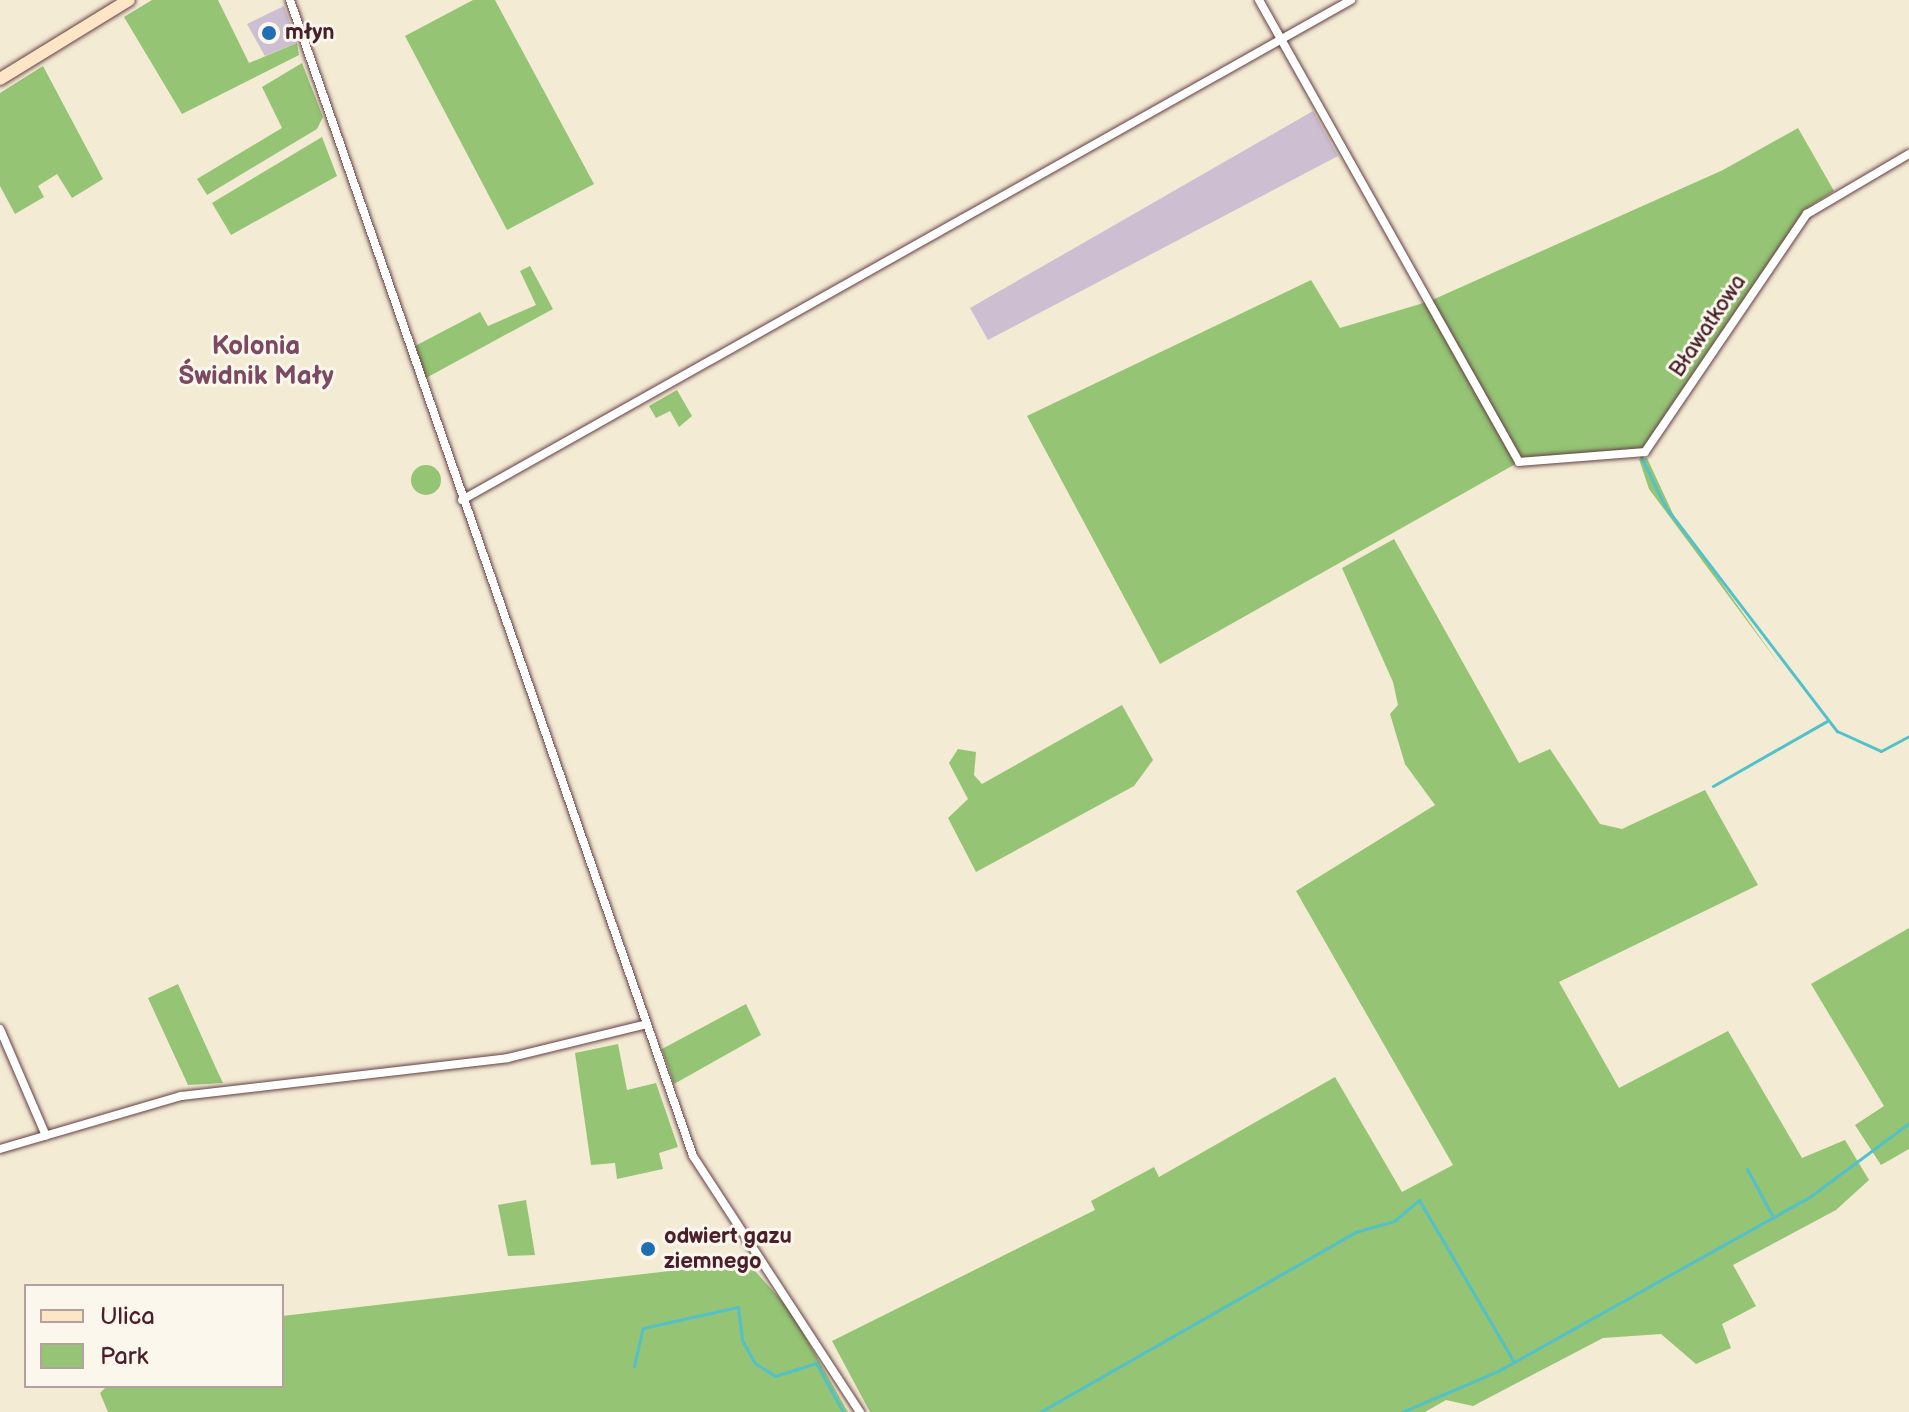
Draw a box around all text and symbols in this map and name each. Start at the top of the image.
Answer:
place label: młyn [285,20,335,46]
marker: młyn [260,24,278,42]
street label: Bławatkowa [1664,270,1752,382]
district label: Kolonia Świdnik Mały [178,331,334,392]
place label: odwiert gazu ziemnego [664,1223,792,1274]
marker: odwiert gazu ziemnego [639,1240,657,1258]
legend [24,1284,284,1388]
text: Ulica [100,1302,155,1331]
text: Park [100,1342,148,1371]

